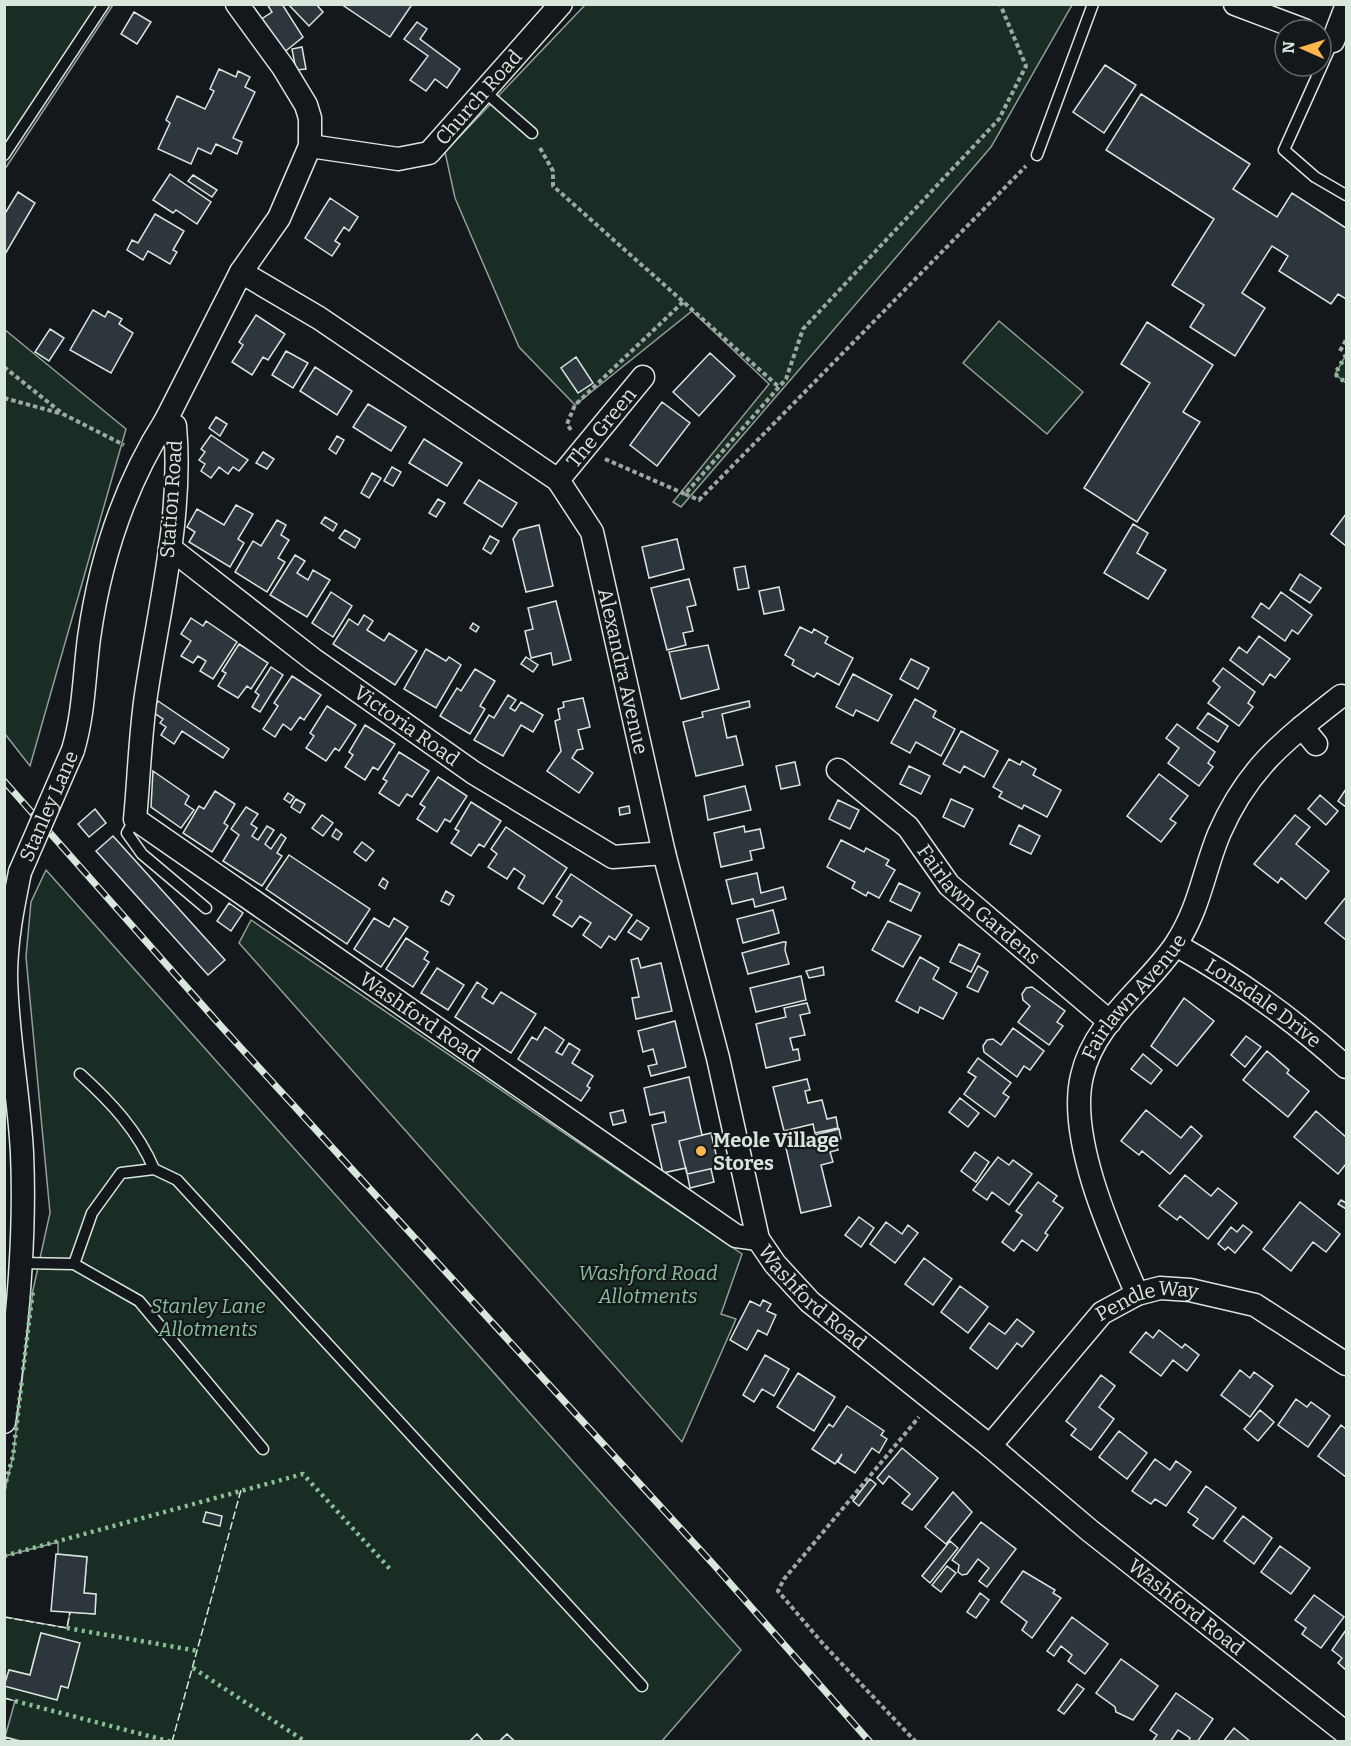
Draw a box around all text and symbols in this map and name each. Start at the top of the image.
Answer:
north arrow [1273,18,1333,78]
text: N [1279,41,1298,54]
street label: Church Road [430,45,527,150]
street label: The Green [561,382,641,472]
street label: Station Road [155,439,187,559]
street label: Alexandra Avenue [593,586,653,756]
street label: Victoria Road [349,680,464,771]
street label: Stanley Lane [14,747,83,865]
street label: Fairlawn Gardens [912,840,1045,970]
street label: Fairlawn Avenue [1076,929,1191,1063]
street label: Lonsdale Drive [1201,953,1326,1053]
street label: Washford Road [355,967,485,1067]
place label: Meole Village Stores [713,1128,839,1175]
marker: Meole Village Stores [694,1144,708,1158]
street label: Washford Road [753,1240,871,1355]
park label: Washford Road Allotments [578,1261,718,1308]
street label: Pendle Way [1091,1276,1201,1326]
park label: Stanley Lane Allotments [150,1294,266,1341]
street label: Washford Road [1123,1554,1249,1660]

